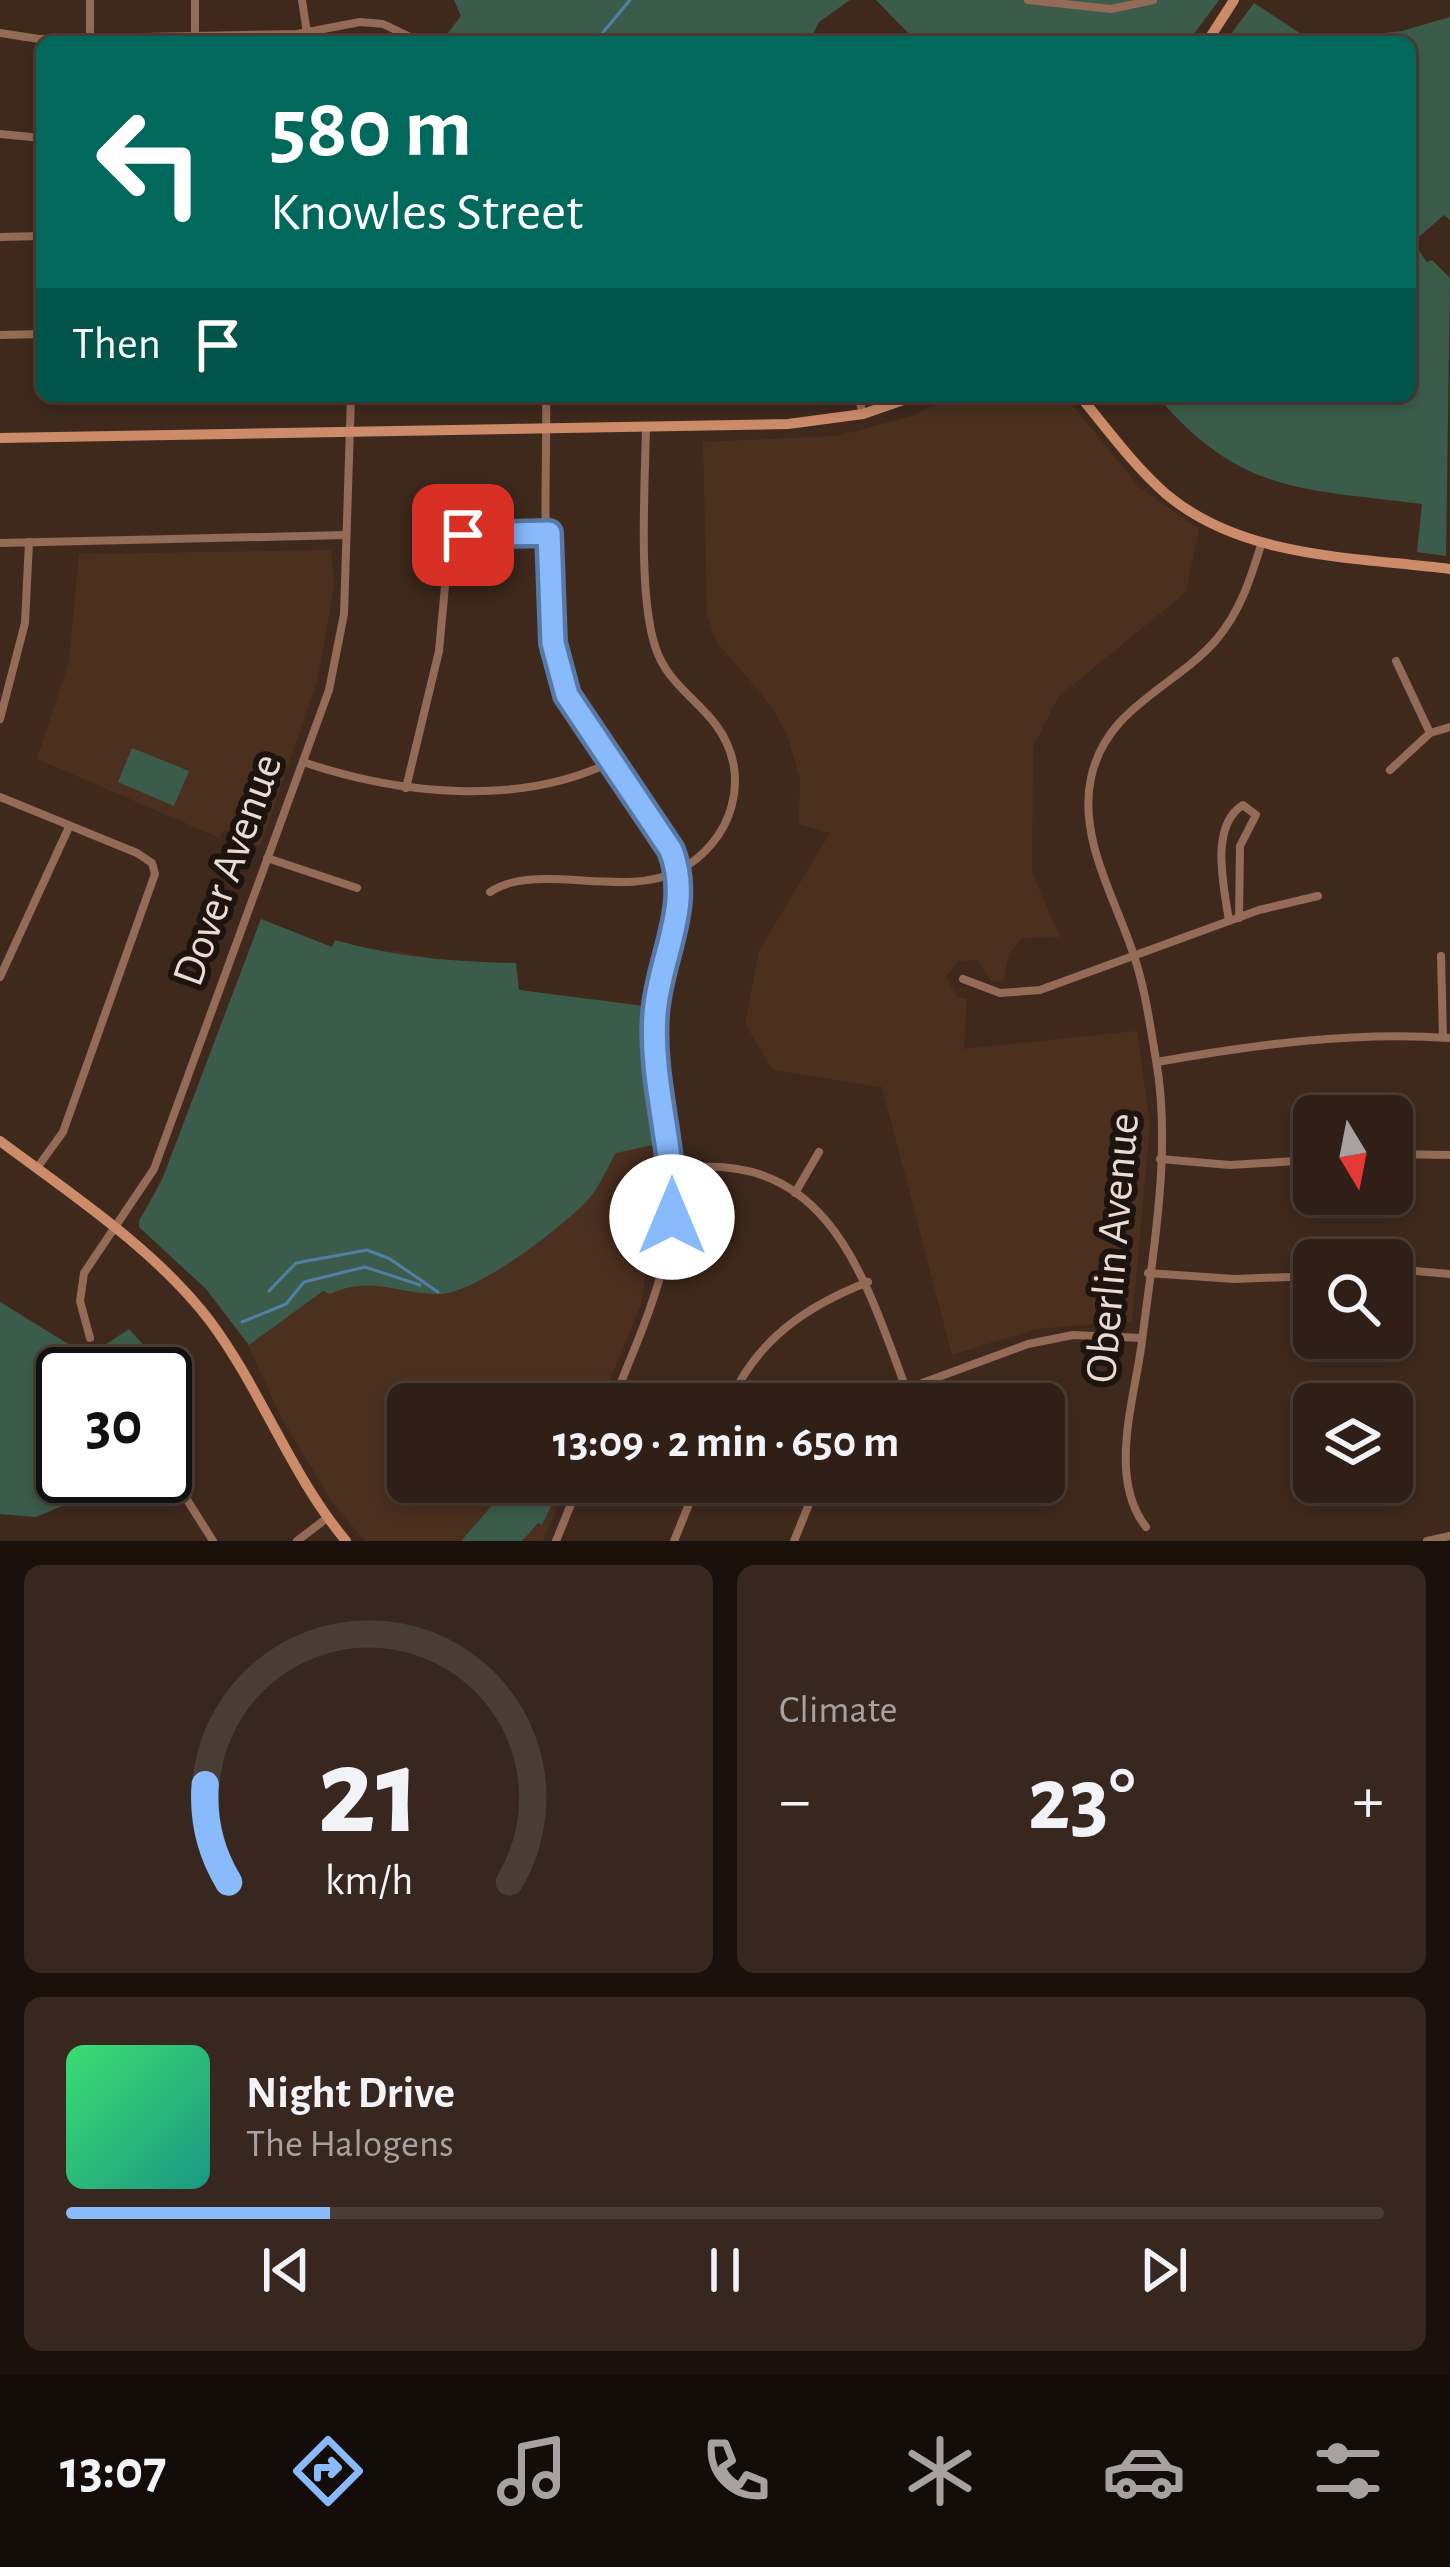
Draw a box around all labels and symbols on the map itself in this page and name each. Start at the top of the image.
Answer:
pin [412,484,514,586]
street label: Dover Avenue [165,748,291,992]
north arrow [1293,1095,1413,1215]
street label: Oberlin Avenue [1079,1111,1147,1385]
position arrow [609,1154,735,1280]
speed limit sign: 30 [36,1347,192,1503]

